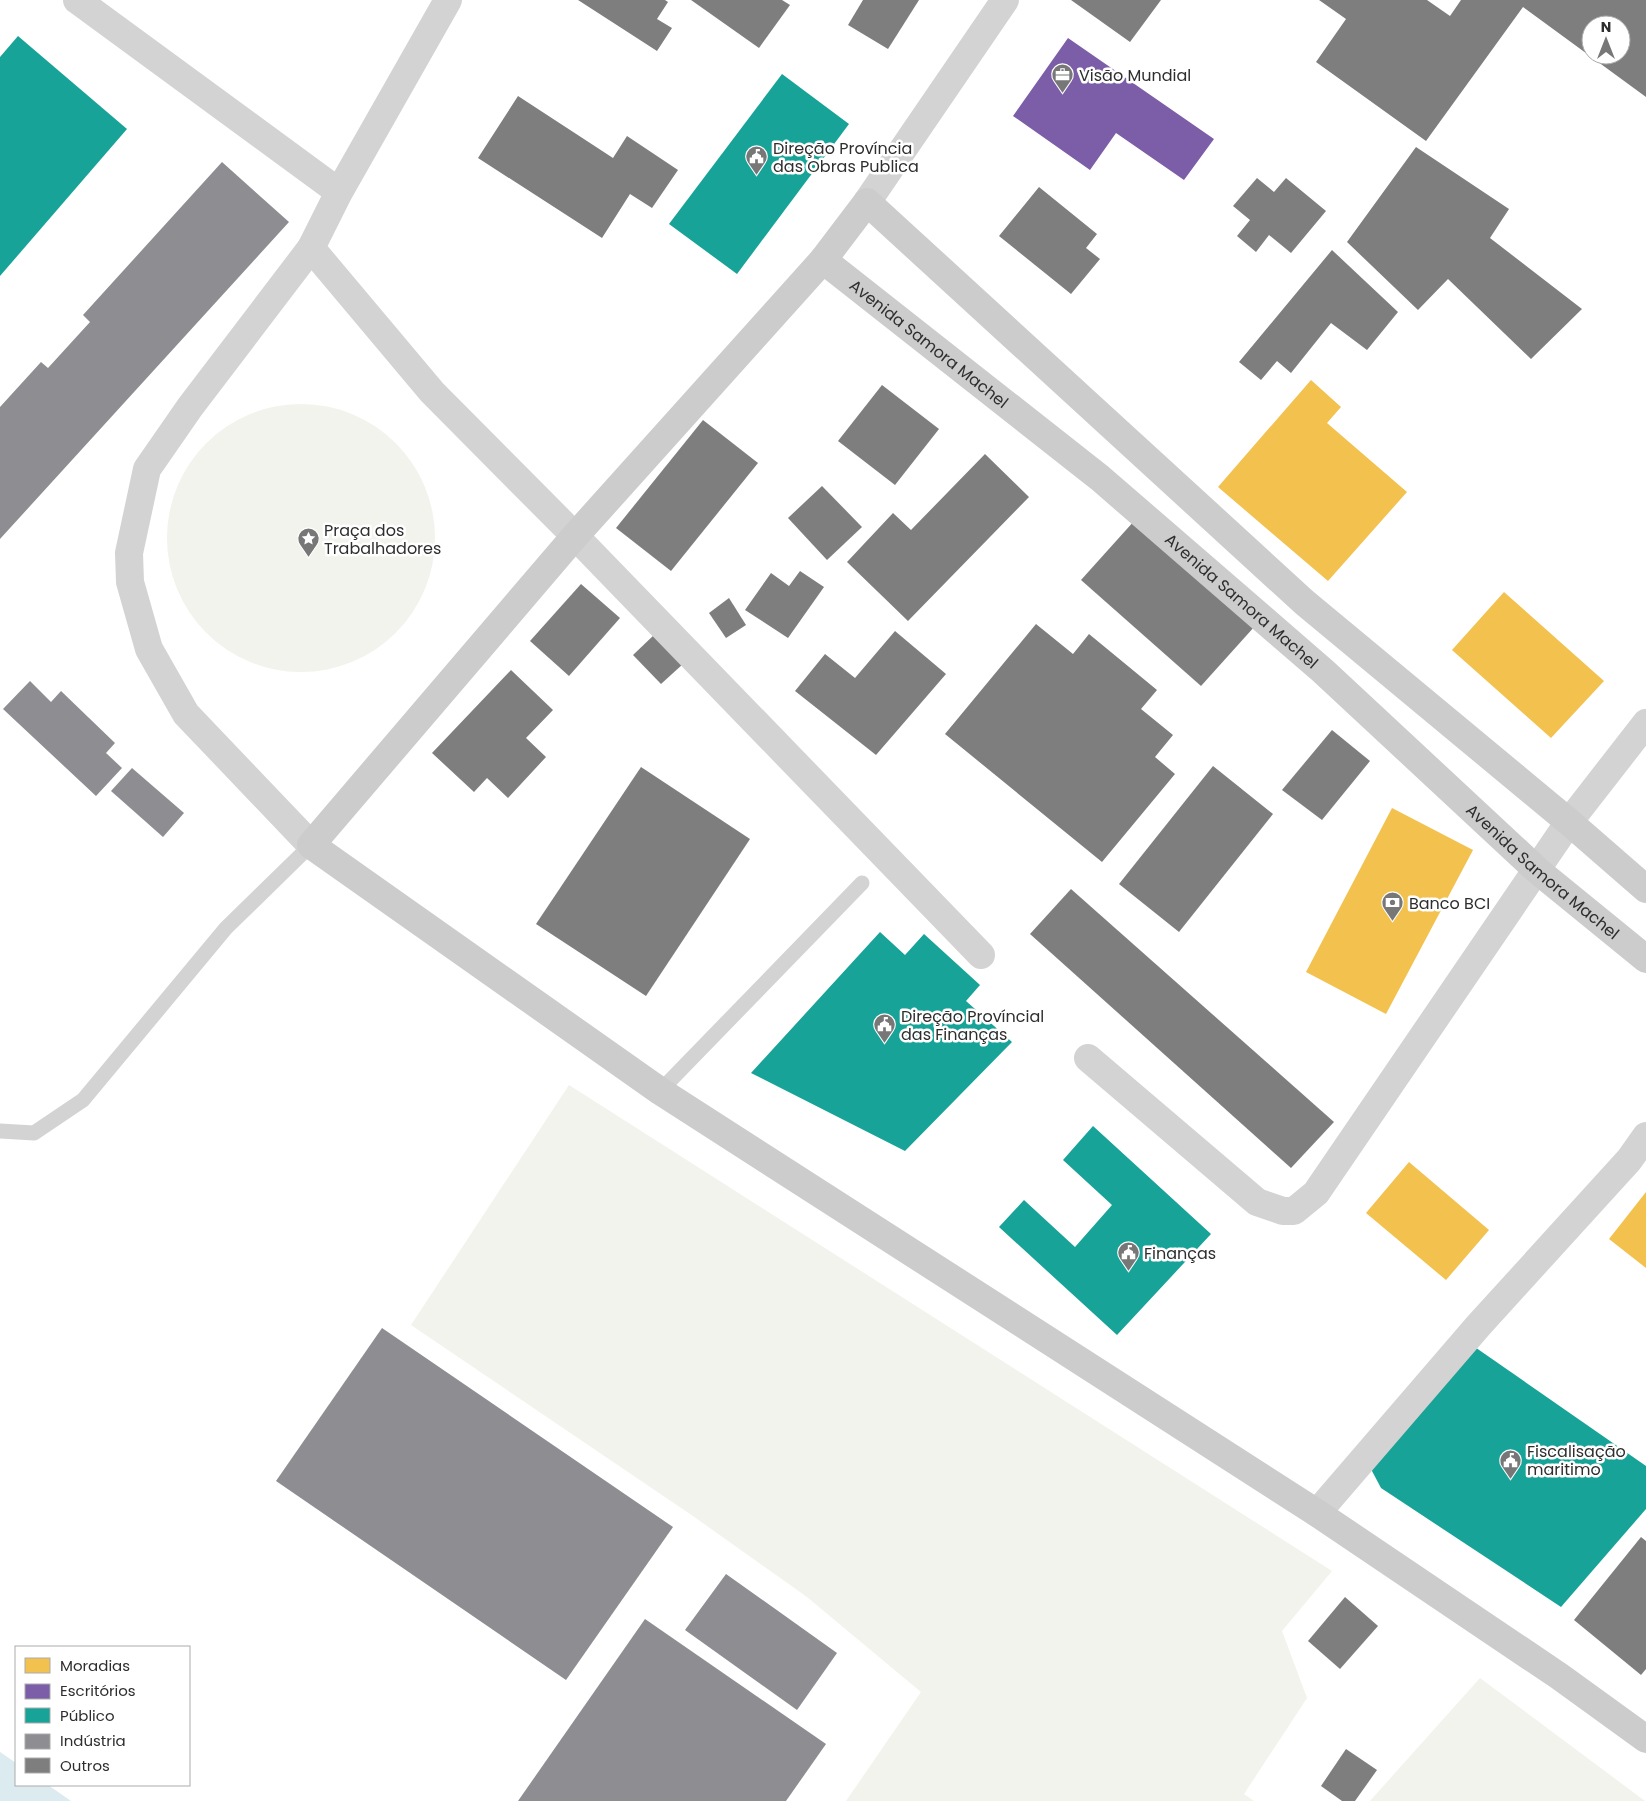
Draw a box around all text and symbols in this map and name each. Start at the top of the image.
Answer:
north arrow [1581,15,1631,65]
text: N [1601,17,1611,37]
office icon: Visão Mundial [1051,63,1075,94]
place label: Visão Mundial [1079,64,1191,87]
place label: Direção Província das Obras Publica [773,137,919,178]
public building icon: Direção Província das Obras Publica [745,145,769,176]
street label: Avenida Samora Machel [845,274,1013,413]
place label: Praça dos Trabalhadores [324,519,441,560]
place icon: Praça dos Trabalhadores [296,527,320,558]
street label: Avenida Samora Machel [1160,528,1324,674]
street label: Avenida Samora Machel [1461,798,1624,944]
bank icon: Banco BCI [1381,891,1405,922]
place label: Banco BCI [1409,892,1490,915]
place label: Direção Províncial das Finanças [901,1005,1044,1046]
public building icon: Direção Províncial das Finanças [873,1013,897,1044]
public building icon: Finanças [1116,1241,1140,1272]
place label: Finanças [1144,1242,1216,1265]
place label: Fiscalisação maritimo [1527,1440,1626,1481]
public building icon: Fiscalisação maritimo [1499,1448,1523,1479]
legend [15,1646,190,1786]
text: Moradias [60,1655,130,1676]
text: Escritórios [60,1680,136,1701]
text: Público [60,1705,115,1726]
text: Indústria [60,1730,126,1751]
text: Outros [60,1755,110,1776]

